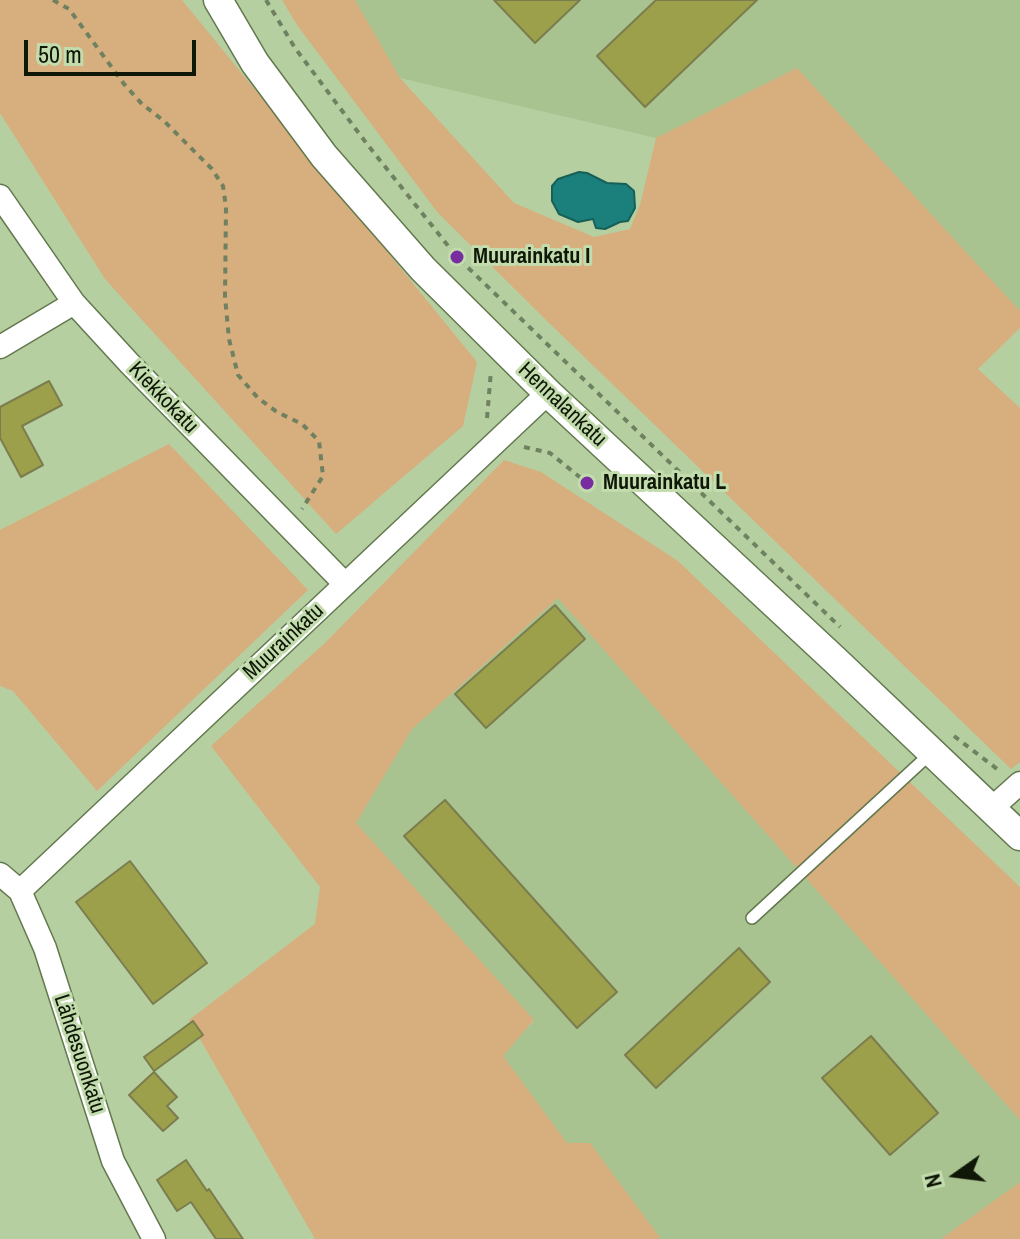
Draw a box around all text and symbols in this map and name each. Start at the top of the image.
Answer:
scale bar [28,24,200,74]
text: 50 m [38,38,82,70]
place label: Muurainkatu I [473,244,590,270]
marker: Muurainkatu I [448,248,466,266]
street label: Kiekkokatu [123,357,203,439]
street label: Hennalankatu [512,357,612,453]
place label: Muurainkatu L [603,470,726,496]
marker: Muurainkatu L [578,474,596,492]
street label: Muurainkatu [238,598,330,686]
street label: Lähdesuonkatu [47,991,111,1117]
north arrow [916,1135,996,1215]
text: N [917,1171,949,1191]

